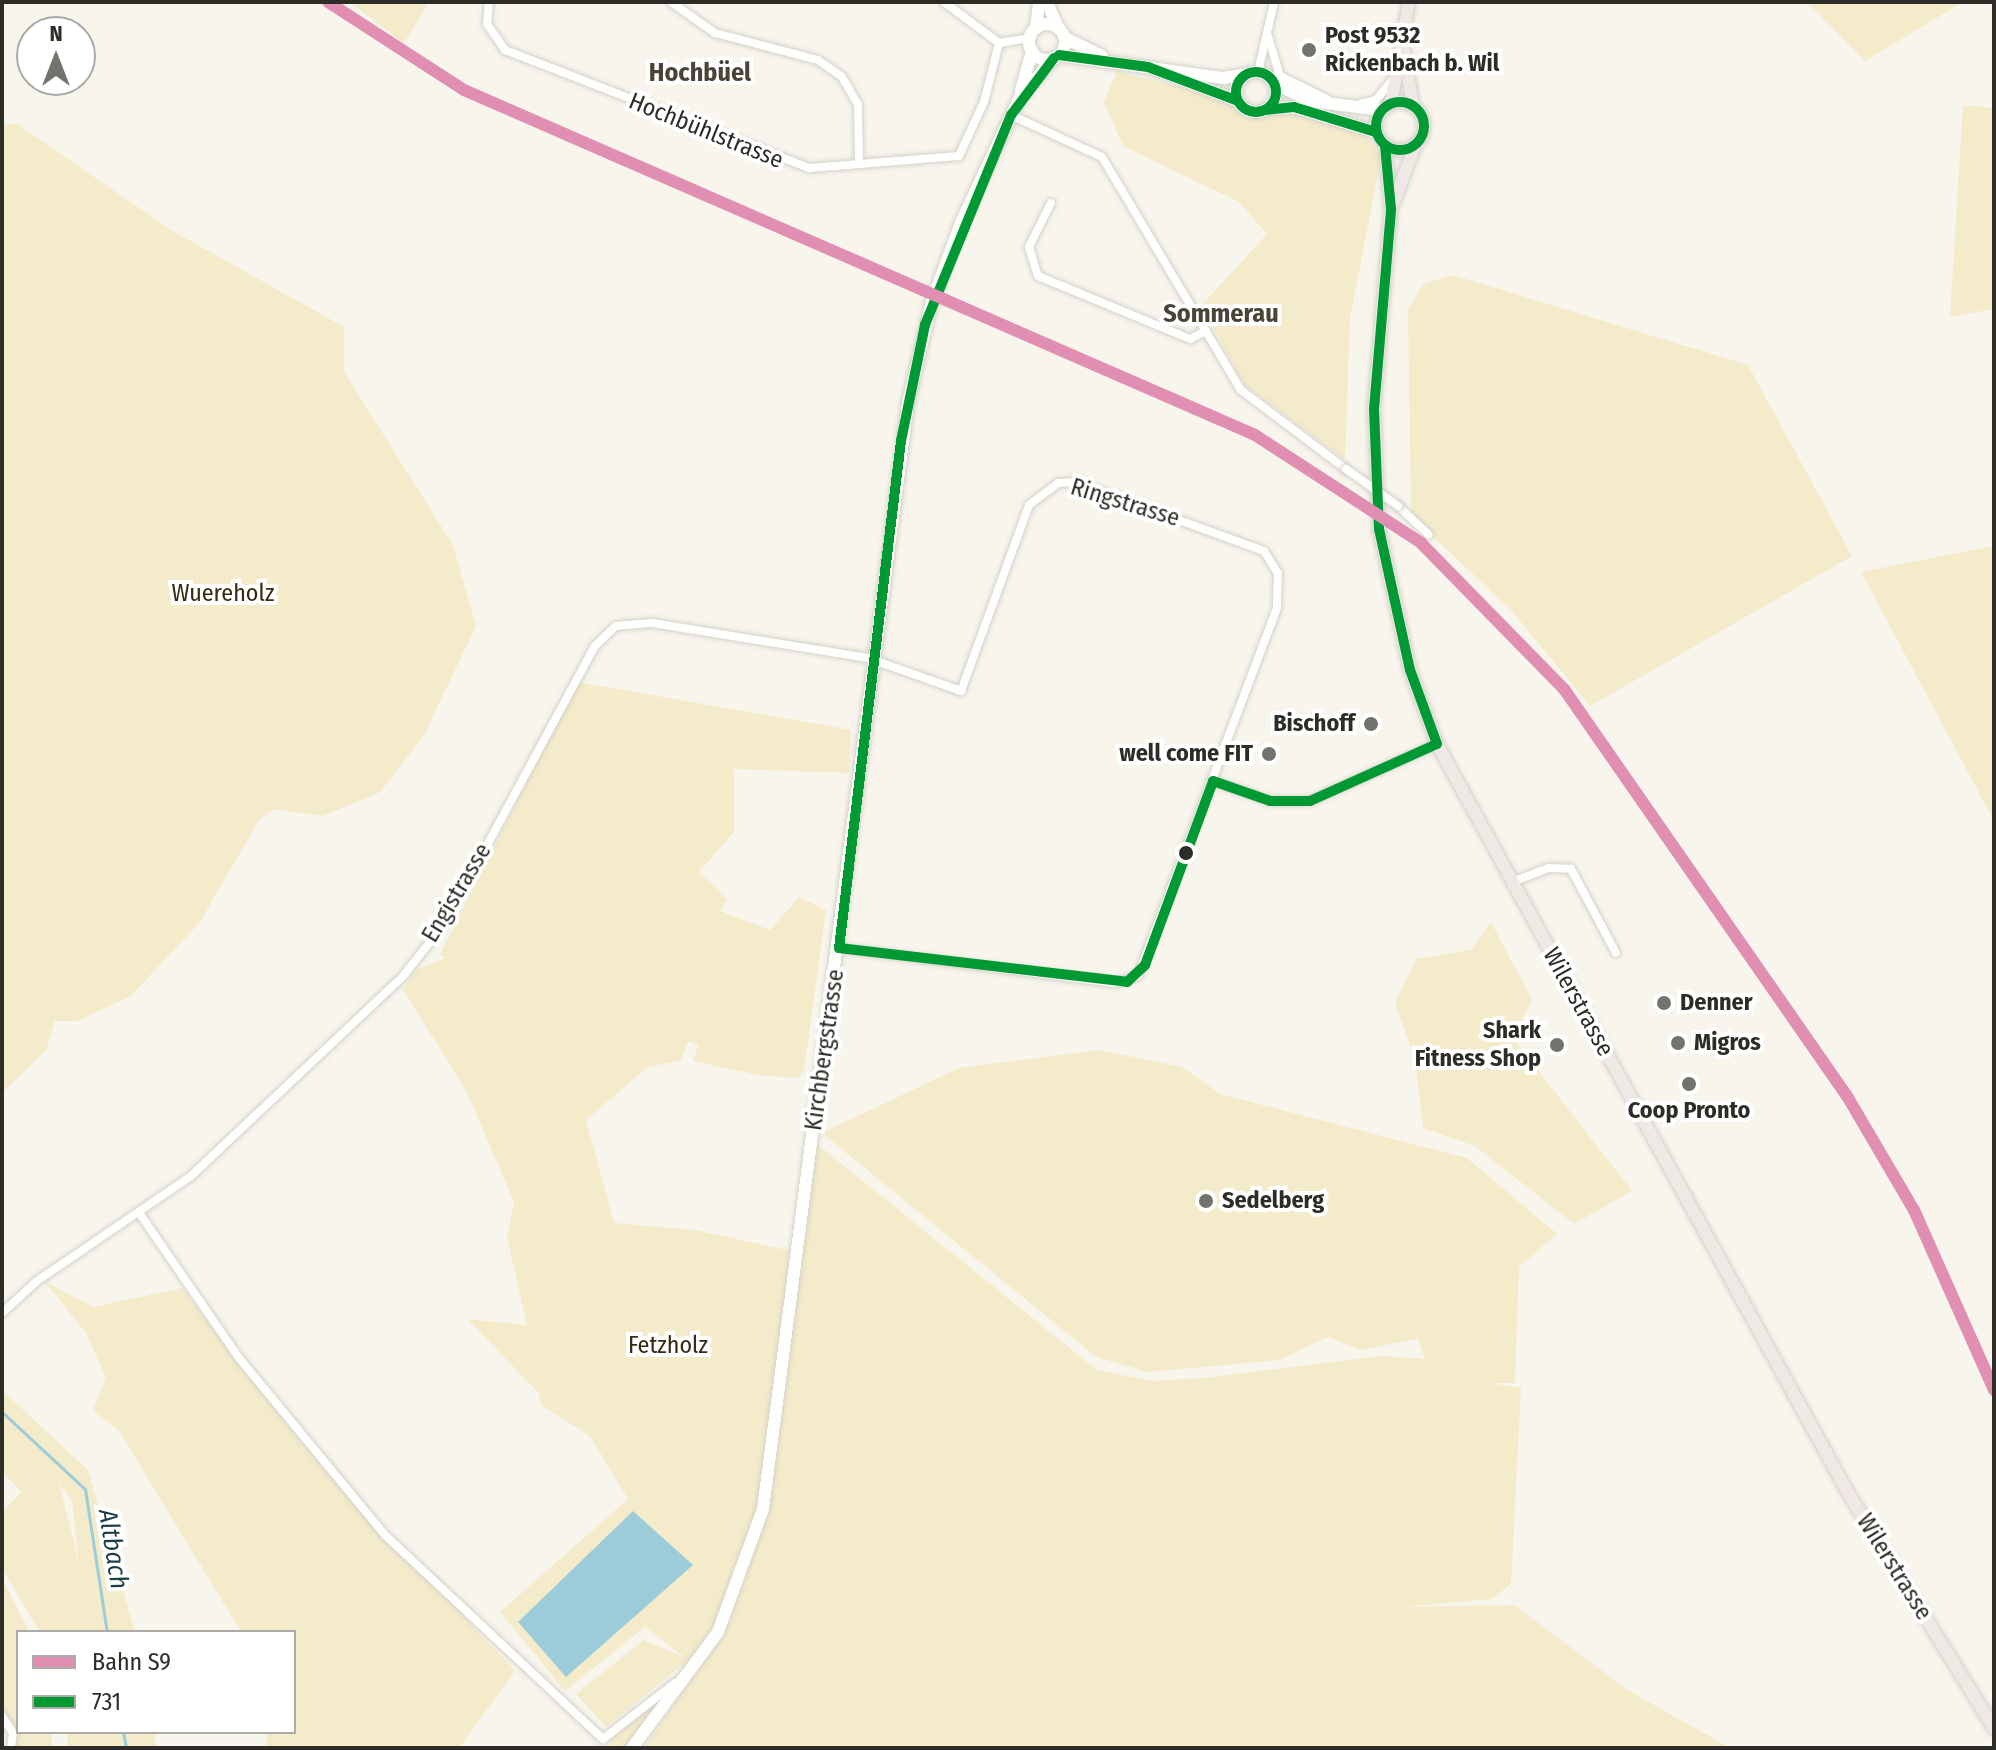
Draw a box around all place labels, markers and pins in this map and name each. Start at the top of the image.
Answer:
place label: Post 9532 Rickenbach b. Wil [1325,22,1499,78]
marker: Post 9532 Rickenbach b. Wil [1300,41,1318,59]
place label: Bischoff [1273,710,1355,738]
marker: Bischoff [1362,715,1380,733]
place label: well come FIT [1119,740,1253,768]
marker: well come FIT [1260,745,1278,763]
unlabelled marker [1178,845,1194,861]
place label: Denner [1680,989,1753,1017]
marker: Denner [1655,994,1673,1012]
place label: Shark Fitness Shop [1415,1017,1541,1073]
place label: Migros [1694,1029,1761,1057]
marker: Migros [1669,1034,1687,1052]
marker: Shark Fitness Shop [1548,1036,1566,1054]
marker: Coop Pronto [1680,1075,1698,1093]
place label: Coop Pronto [1628,1097,1750,1125]
place label: Sedelberg [1222,1187,1324,1215]
marker: Sedelberg [1197,1192,1215,1210]

